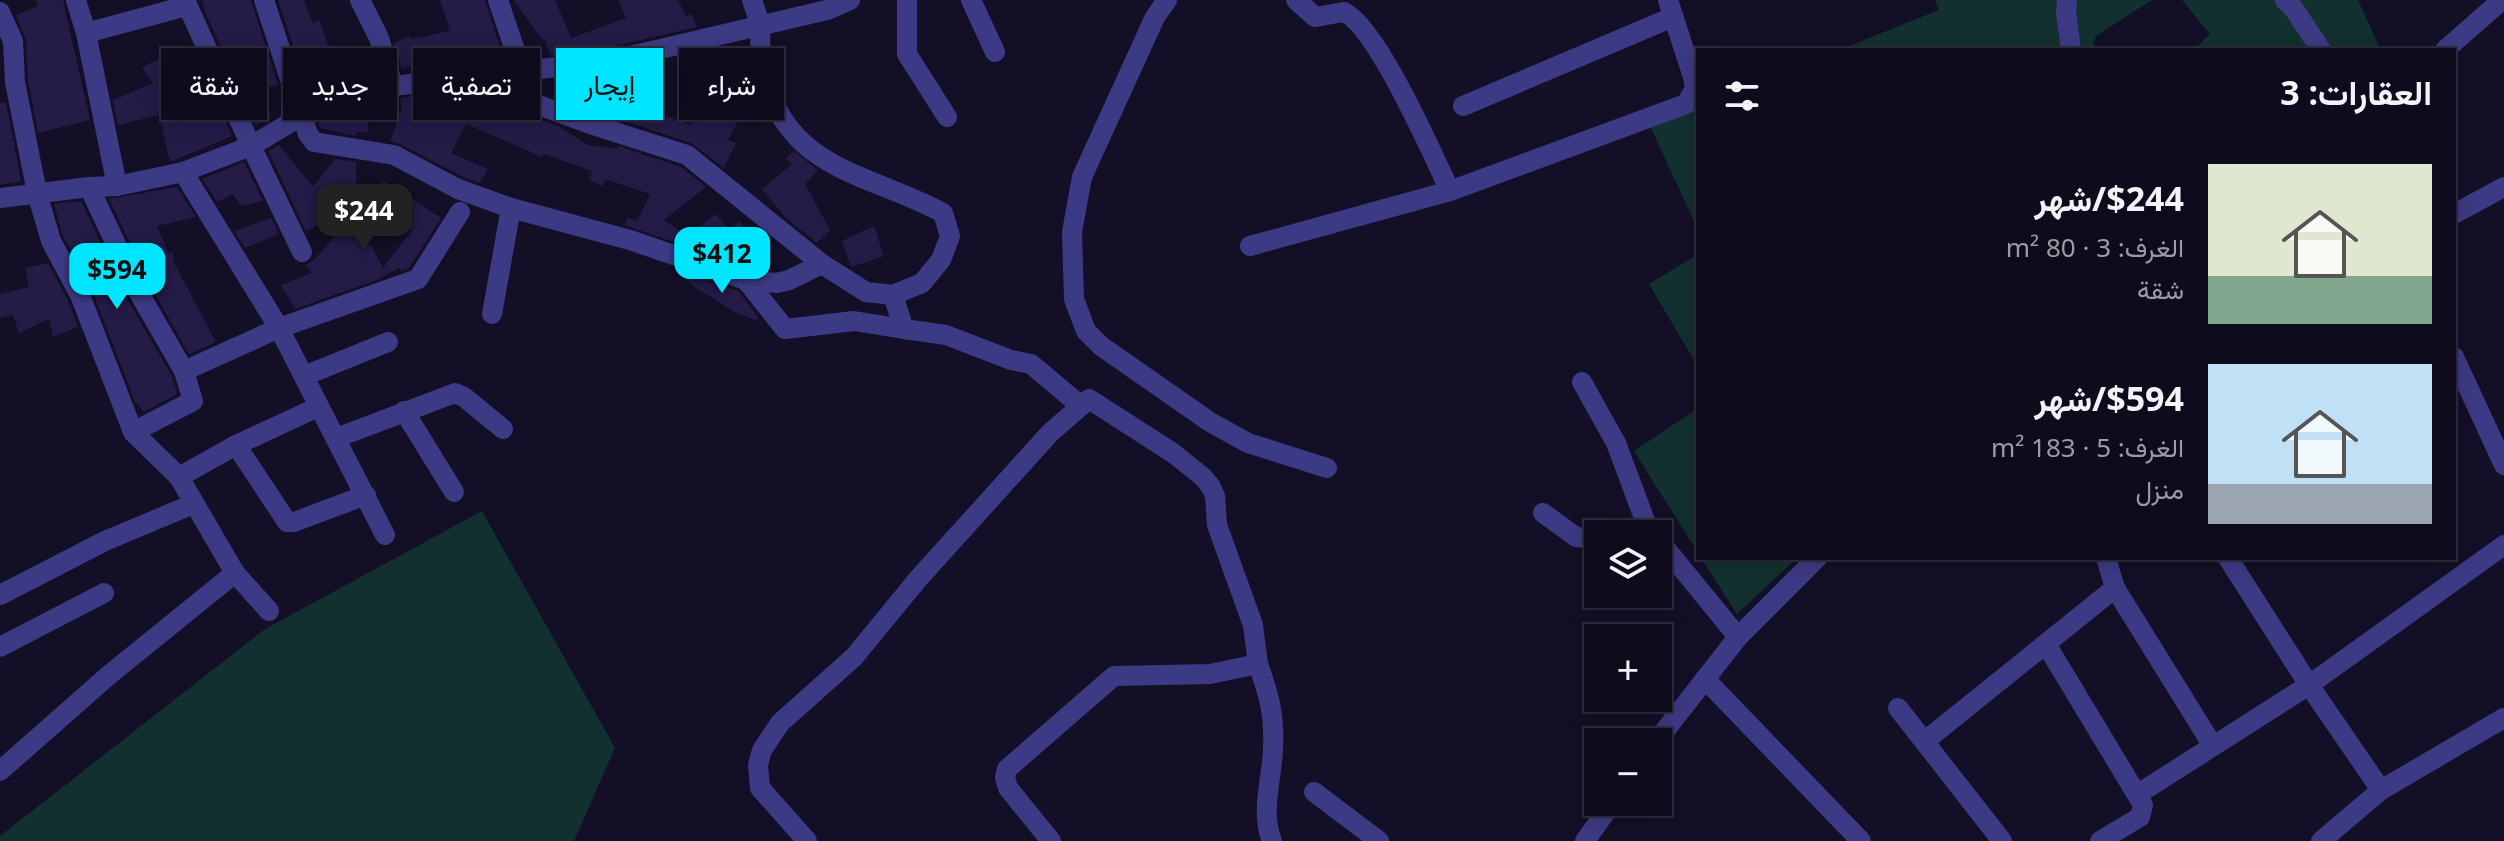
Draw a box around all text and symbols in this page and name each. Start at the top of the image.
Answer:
chip: شقة [161,48,267,120]
chip: جديد [283,48,397,120]
chip: تصفية [413,48,540,120]
chip: إيجار [556,48,663,120]
chip: شراء [679,48,784,120]
text: العقارات: 3 [2280,69,2432,115]
icon: filters [1720,74,1764,118]
text: $244/شهر [2035,175,2184,221]
pin: $244 [317,184,411,252]
text: $244 [334,192,394,228]
icon: home [2272,196,2368,292]
pin: $412 [675,227,769,295]
text: الغرف: 3 · 80 m² [2006,229,2184,265]
text: $412 [692,235,752,271]
pin: $594 [70,243,164,311]
text: $594 [87,251,147,287]
text: شقة [2137,271,2184,307]
text: $594/شهر [2035,375,2184,421]
icon: home [2272,396,2368,492]
text: الغرف: 5 · 183 m² [1991,429,2184,465]
text: منزل [2135,471,2184,507]
map controls [1584,520,1672,816]
button: layers [1584,520,1672,608]
button: + [1584,624,1672,712]
button: − [1584,728,1672,816]

